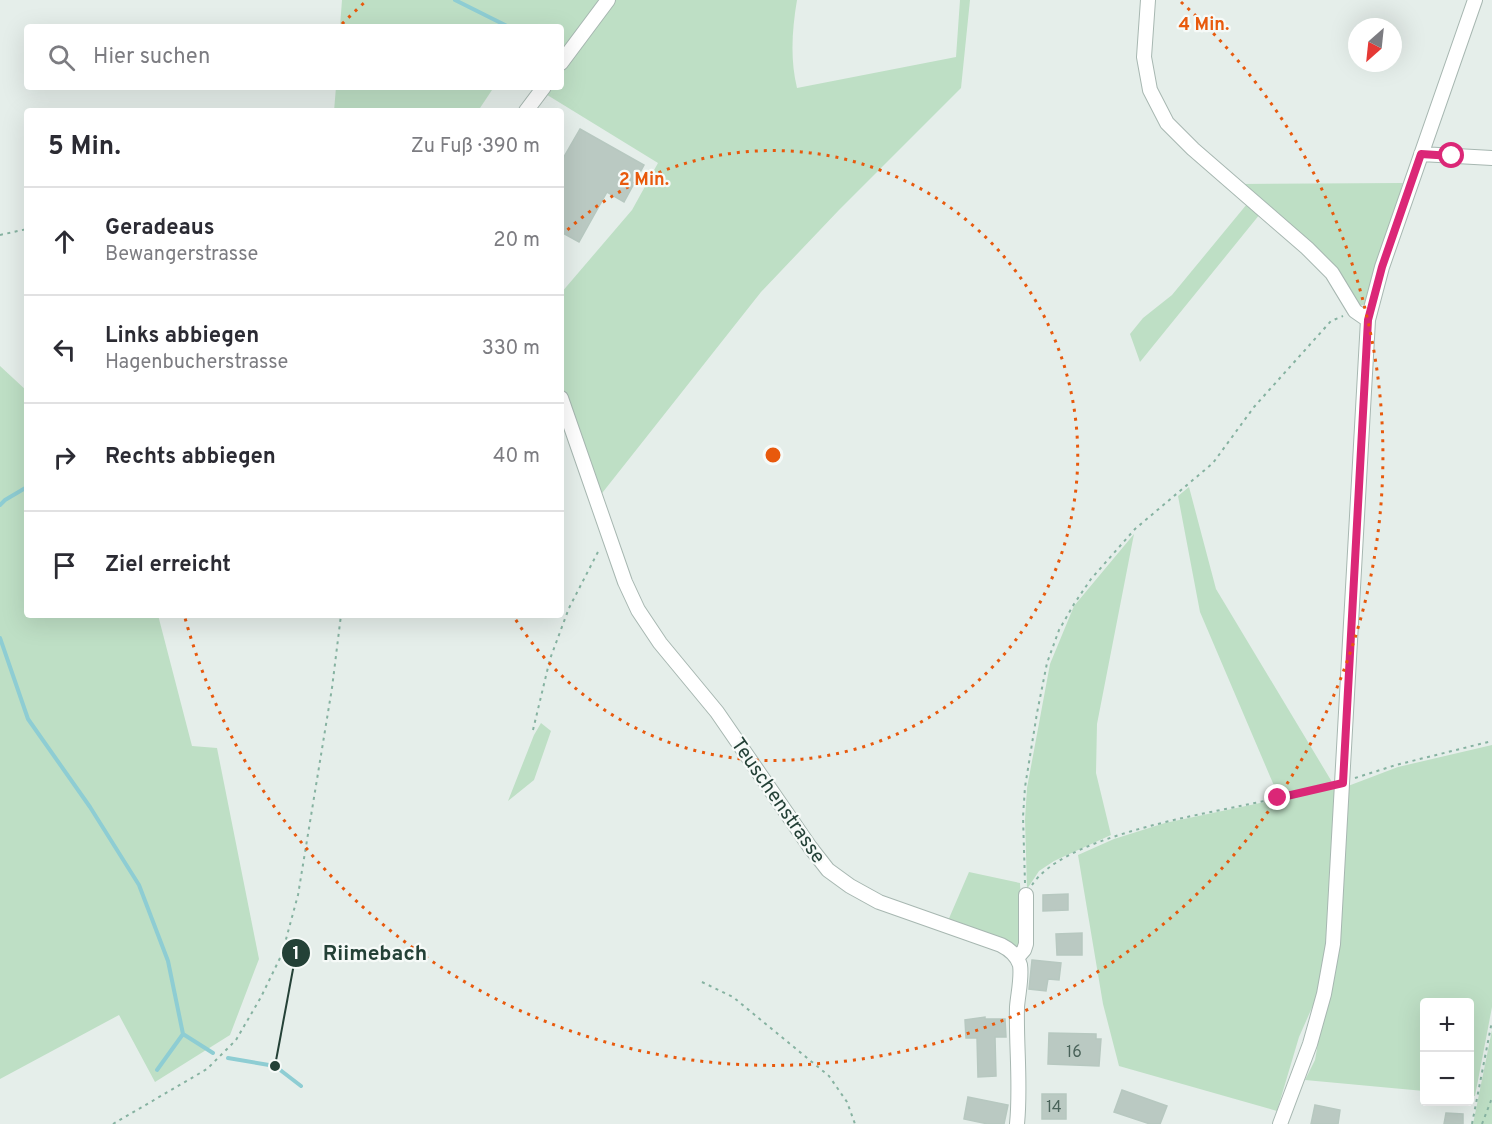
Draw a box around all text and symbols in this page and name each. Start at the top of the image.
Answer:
text: 4 Min. [1179,14,1229,37]
north arrow [1348,18,1402,72]
search box [24,24,564,90]
icon: search [45,41,78,74]
text: Hier suchen [93,44,210,71]
text: 5 Min. [48,131,121,164]
text: Zu Fuß · 390 m [411,134,540,160]
route start [1438,142,1464,168]
text: 2 Min. [619,169,669,192]
text: Geradeaus [105,215,215,242]
icon: ahead [48,225,81,258]
text: 20 m [493,228,540,254]
text: Bewangerstrasse [105,242,258,268]
text: Links abbiegen [105,323,259,350]
icon: left [48,333,81,366]
text: 330 m [482,336,540,362]
text: Hagenbucherstrasse [105,350,288,376]
icon: right [48,441,81,474]
text: Rechts abbiegen [105,444,276,471]
text: 40 m [493,444,540,470]
centre of rings [763,445,783,465]
icon: arrive [48,549,81,582]
text: Ziel erreicht [105,552,231,579]
street label: Teuschenstrasse [724,733,830,869]
route end [1264,784,1290,810]
callout: Riimebach [281,933,440,972]
text: Riimebach [323,941,427,968]
text: 1 [292,943,300,966]
map controls [1420,998,1474,1106]
button: + [1420,998,1474,1052]
house number: 16 [1066,1043,1082,1063]
button: − [1420,1052,1474,1106]
house number: 14 [1046,1098,1062,1118]

